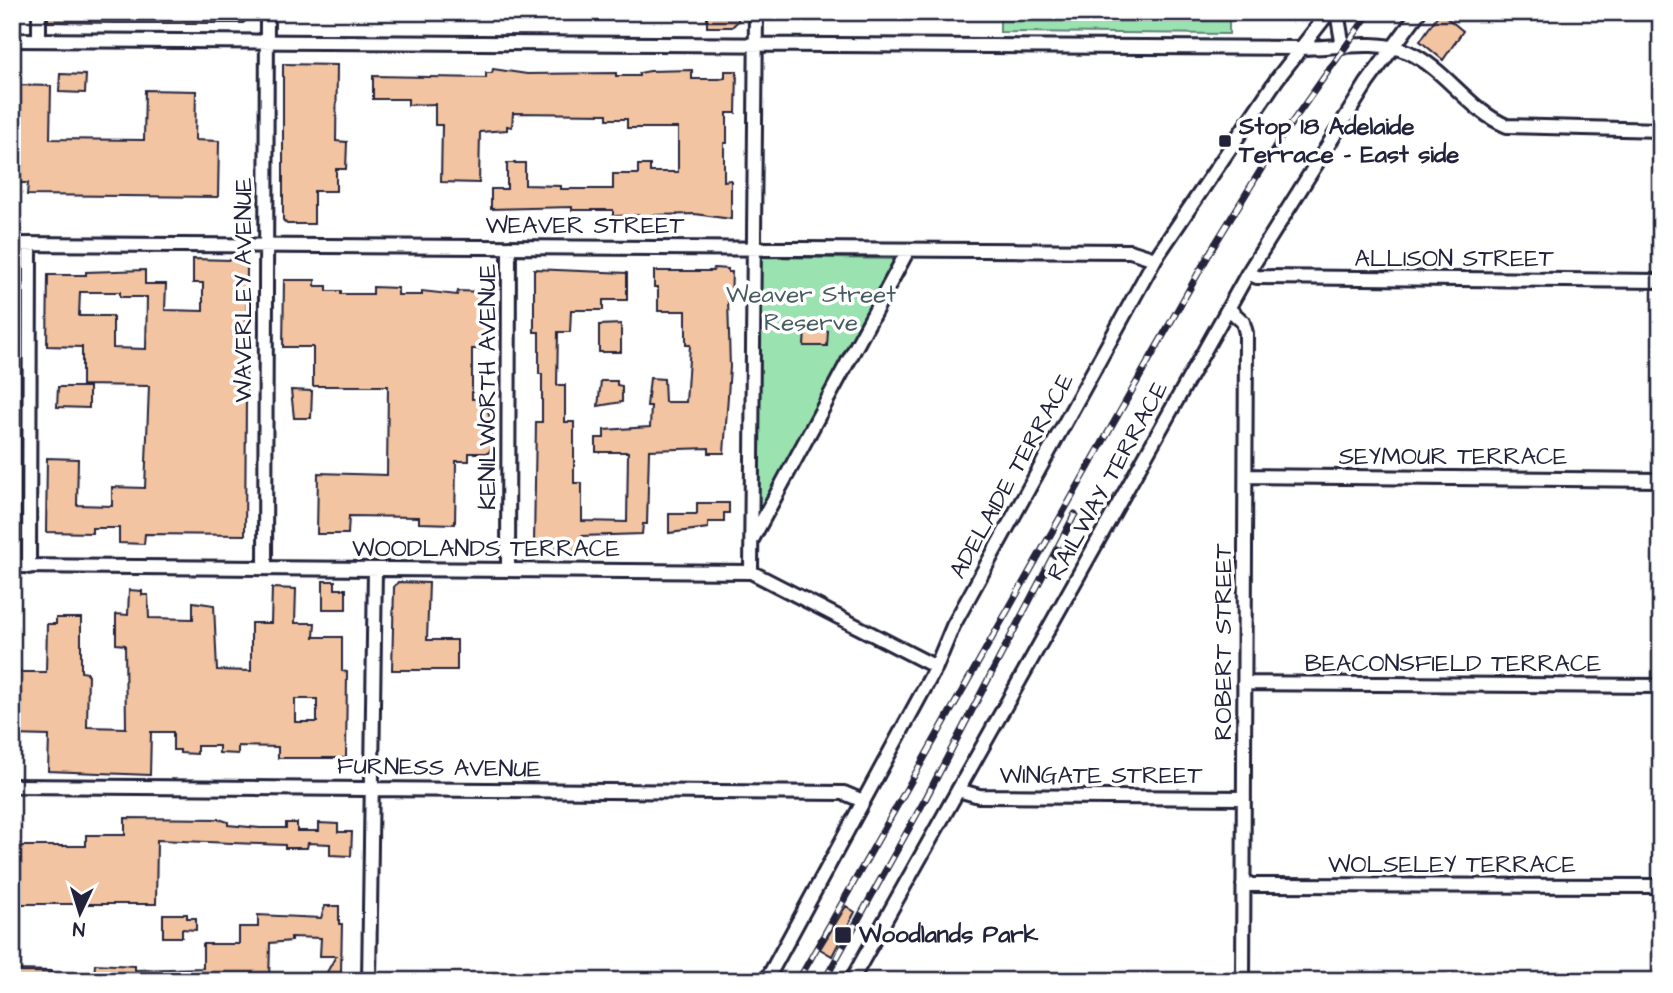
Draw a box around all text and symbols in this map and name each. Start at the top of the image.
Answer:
place label: Stop 18 Adelaide Terrace - East side [1238,110,1459,172]
marker: Stop 18 Adelaide Terrace - East side [1217,133,1233,149]
street label: WAVERLEY AVENUE [227,178,261,402]
street label: WEAVER STREET [486,209,685,243]
street label: ALLISON STREET [1354,242,1554,276]
street label: KENILWORTH AVENUE [471,264,505,510]
park label: Weaver Street Reserve [726,278,896,340]
street label: ADELAIDE TERRACE [941,367,1083,585]
street label: RAILWAY TERRACE [1039,375,1177,587]
street label: SEYMOUR TERRACE [1339,440,1567,474]
street label: WOODLANDS TERRACE [352,532,620,566]
street label: ROBERT STREET [1207,543,1241,740]
street label: BEACONSFIELD TERRACE [1305,647,1601,681]
street label: FURNESS AVENUE [337,749,541,787]
street label: WINGATE STREET [1000,759,1202,793]
street label: WOLSELEY TERRACE [1328,848,1576,882]
north arrow [46,878,116,948]
text: N [72,915,86,942]
place label: Woodlands Park [858,918,1039,952]
marker: Woodlands Park [833,925,853,945]

